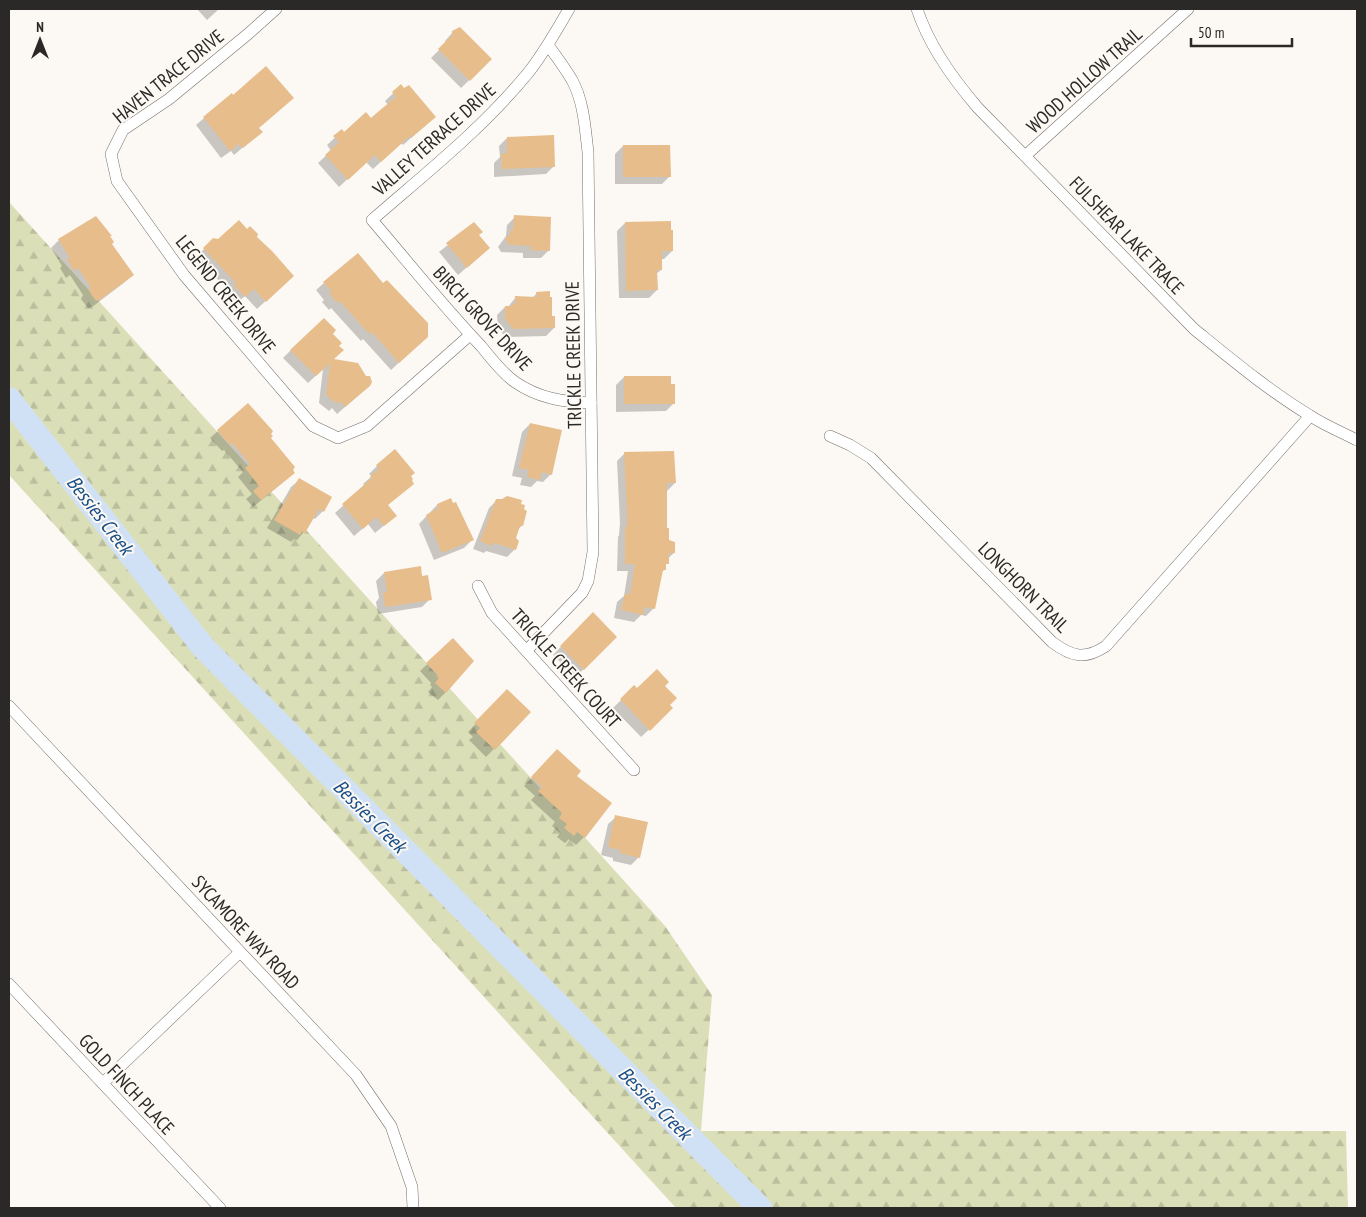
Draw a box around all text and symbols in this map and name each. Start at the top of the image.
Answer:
north arrow [15,15,65,65]
scale bar [1191,15,1292,47]
text: N [36,18,44,36]
street label: WOOD HOLLOW TRAIL [1021,22,1147,138]
text: 50 m [1198,23,1224,42]
street label: HAVEN TRACE DRIVE [108,24,228,128]
street label: VALLEY TERRACE DRIVE [367,78,500,201]
street label: FULSHEAR LAKE TRACE [1065,171,1189,299]
street label: LEGEND CREEK DRIVE [171,230,281,358]
street label: BIRCH GROVE DRIVE [428,261,538,375]
street label: TRICKLE CREEK DRIVE [560,281,586,429]
water label: Bessies Creek [61,470,140,562]
street label: LONGHORN TRAIL [974,537,1075,638]
street label: TRICKLE CREEK COURT [506,603,626,733]
water label: Bessies Creek [328,774,414,860]
street label: SYCAMORE WAY ROAD [187,870,305,994]
street label: GOLD FINCH PLACE [74,1029,180,1139]
water label: Bessies Creek [613,1061,699,1147]

